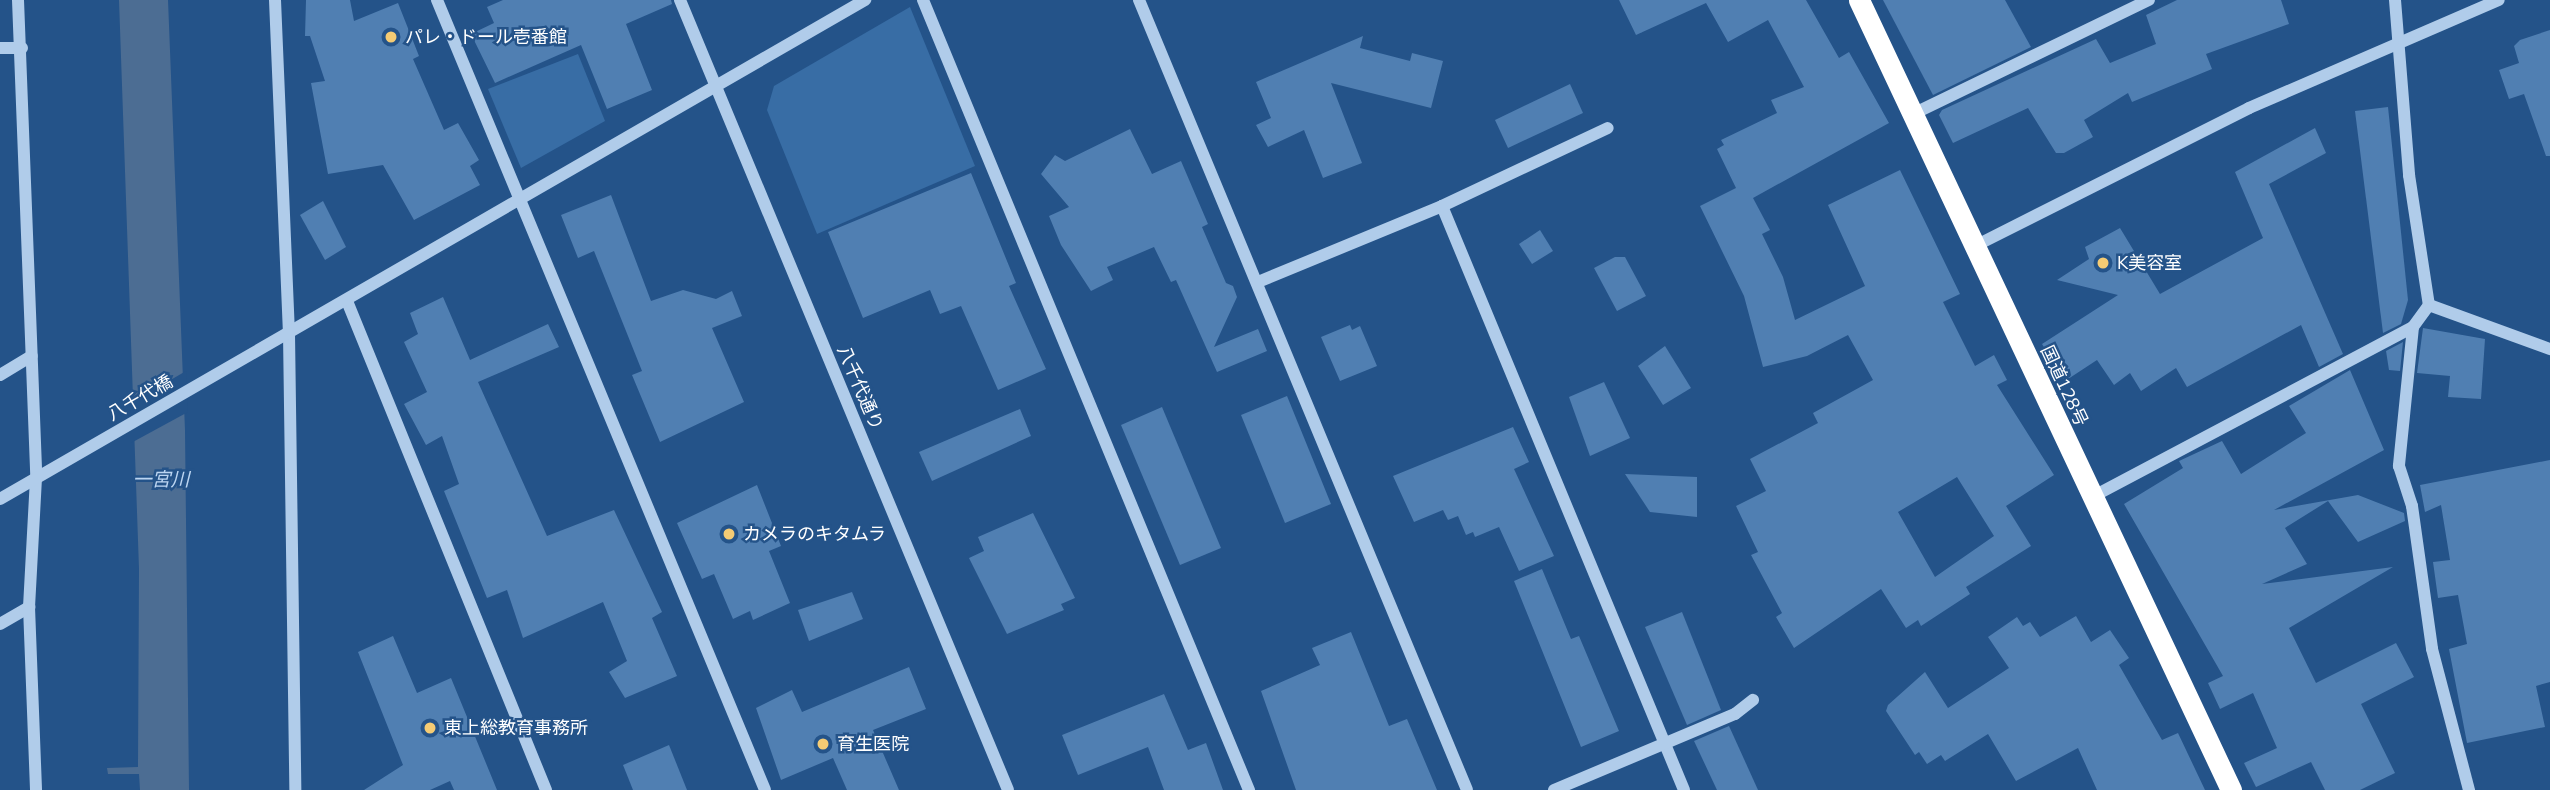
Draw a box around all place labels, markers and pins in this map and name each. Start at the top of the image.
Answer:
place label: パレ・ドール壱番館 [405,26,567,48]
marker: パレ・ドール壱番館 [383,29,399,45]
place label: K美容室 [2117,252,2182,274]
marker: K美容室 [2095,255,2111,271]
place label: カメラのキタムラ [743,523,887,545]
marker: カメラのキタムラ [721,526,737,542]
place label: 東上総教育事務所 [444,717,588,739]
marker: 東上総教育事務所 [422,720,438,736]
place label: 育生医院 [837,733,909,755]
marker: 育生医院 [815,736,831,752]

